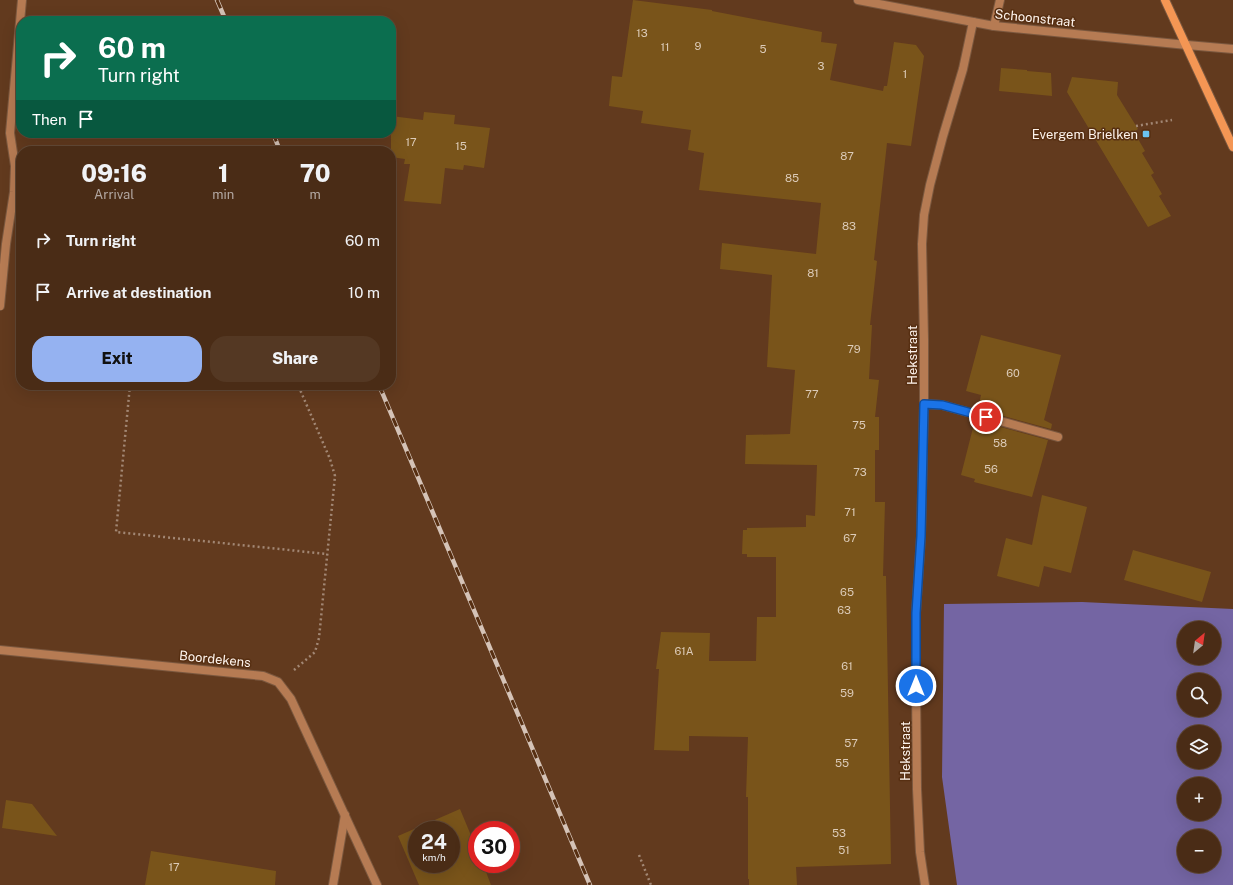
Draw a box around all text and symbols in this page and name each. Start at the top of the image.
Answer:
street label: Schoonstraat [994,6,1076,30]
house number: 13 [636,27,648,39]
text: 60 m [98,31,166,64]
icon: right [32,32,84,84]
house number: 9 [695,40,702,52]
house number: 11 [661,41,669,53]
house number: 5 [759,43,767,55]
house number: 3 [818,60,825,72]
text: Turn right [98,65,180,86]
house number: 1 [903,68,907,80]
icon: arrive [75,108,97,130]
text: Then [32,111,67,128]
place label: Evergem Brielken [1032,127,1138,142]
marker: Evergem Brielken [1141,129,1151,139]
house number: 17 [405,136,417,148]
house number: 15 [455,140,467,152]
house number: 87 [840,150,854,162]
text: 09:16 [81,159,147,187]
text: 1 [218,159,229,187]
text: 70 [300,159,331,187]
house number: 85 [785,172,799,184]
text: Arrival [94,187,134,202]
text: min [212,187,234,202]
text: m [310,187,321,202]
house number: 83 [842,220,856,232]
icon: right [32,229,54,251]
text: Turn right [66,232,136,249]
text: 60 m [345,232,380,249]
house number: 81 [807,267,819,279]
icon: arrive [32,281,54,303]
text: Arrive at destination [66,284,211,301]
text: 10 m [348,284,380,301]
street label: Hekstraat [905,325,920,385]
button: Exit [32,336,202,382]
button: Share [210,336,380,382]
house number: 79 [847,343,861,355]
house number: 60 [1006,367,1020,379]
house number: 77 [805,388,819,400]
pin [969,400,1003,434]
icon: arrive [975,406,997,428]
house number: 75 [852,419,866,431]
house number: 58 [993,437,1007,449]
house number: 56 [984,463,998,475]
house number: 73 [853,466,867,478]
house number: 71 [844,506,856,518]
house number: 67 [843,532,857,544]
house number: 65 [840,586,854,598]
house number: 63 [837,604,851,616]
north arrow [1177,621,1221,665]
map controls [1177,621,1221,873]
house number: 61A [674,645,694,657]
street label: Boordekens [178,648,252,670]
house number: 61 [841,660,853,672]
position arrow [895,665,937,707]
button: search [1177,673,1221,717]
house number: 59 [840,687,854,699]
street label: Hekstraat [898,721,913,781]
button: layers [1177,725,1221,769]
house number: 57 [844,737,858,749]
house number: 55 [835,757,849,769]
button: + [1177,777,1221,821]
speed limit sign: 30 [468,821,520,873]
house number: 53 [832,827,846,839]
button: − [1177,829,1221,873]
text: 24 [421,830,447,854]
house number: 51 [838,844,850,856]
text: km/h [422,851,446,863]
house number: 17 [168,861,180,873]

